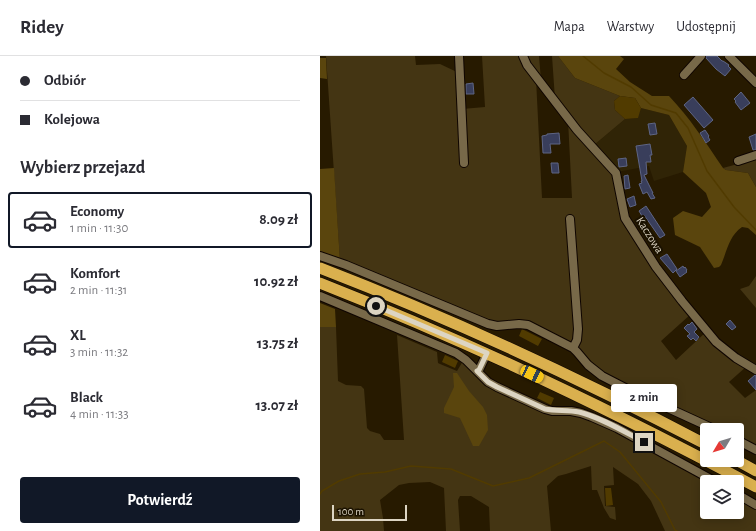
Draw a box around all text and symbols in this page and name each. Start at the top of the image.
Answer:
text: Ridey [20,18,64,37]
text: Mapa [554,20,585,34]
text: Warstwy [607,20,654,34]
text: Udostępnij [676,20,736,34]
text: Odbiór [44,73,86,88]
text: Kolejowa [44,112,100,127]
text: Wybierz przejazd [20,159,145,177]
icon: car [22,202,58,238]
text: Economy [70,204,124,219]
text: 8.09 zł [259,212,298,227]
street label: Kaczowa [634,215,666,256]
text: 1 min · 11:30 [70,222,128,235]
icon: car [22,264,58,300]
text: Komfort [70,266,120,281]
text: 10.92 zł [254,274,298,289]
text: 2 min · 11:31 [70,284,127,297]
route start [367,297,385,315]
icon: car [22,326,58,362]
text: XL [70,328,86,343]
text: 13.75 zł [257,336,298,351]
text: 3 min · 11:32 [70,346,128,359]
car [519,363,545,385]
callout: 2 min [611,384,677,412]
icon: car [22,388,58,424]
text: Black [70,390,103,405]
text: 2 min [630,391,658,404]
text: 13.07 zł [255,398,298,413]
text: 4 min · 11:33 [70,408,129,421]
north arrow [700,423,744,467]
map controls [700,423,744,519]
route end [635,433,653,451]
button: layers [700,475,744,519]
button: Potwierdź [20,477,300,523]
scale bar [332,503,407,522]
text: 100 m [338,506,364,517]

